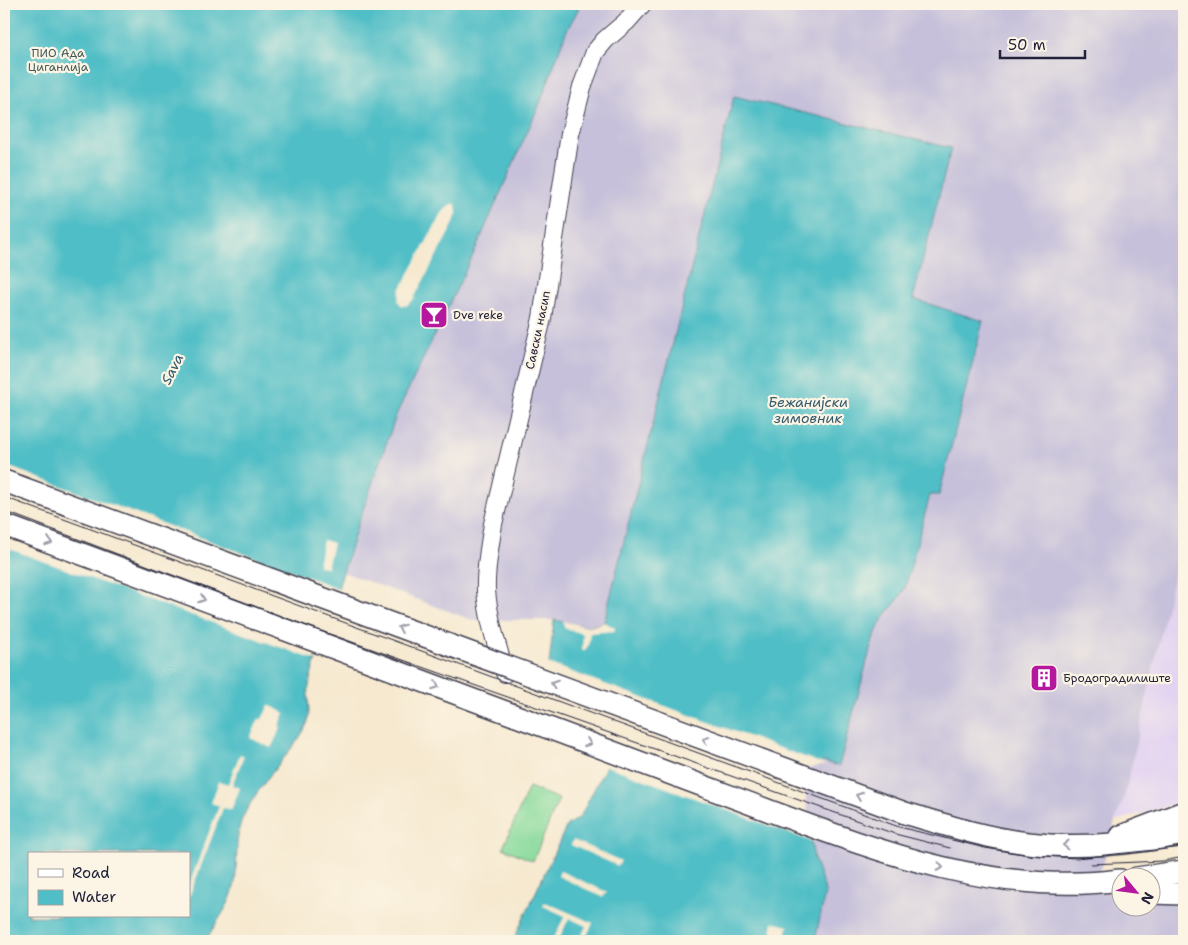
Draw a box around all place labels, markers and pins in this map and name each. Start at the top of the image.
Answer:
bar icon: Dve reke [419,300,449,330]
place label: Dve reke [453,307,503,323]
building icon: Бродоградилиште [1029,663,1059,693]
place label: Бродоградилиште [1063,670,1171,686]

